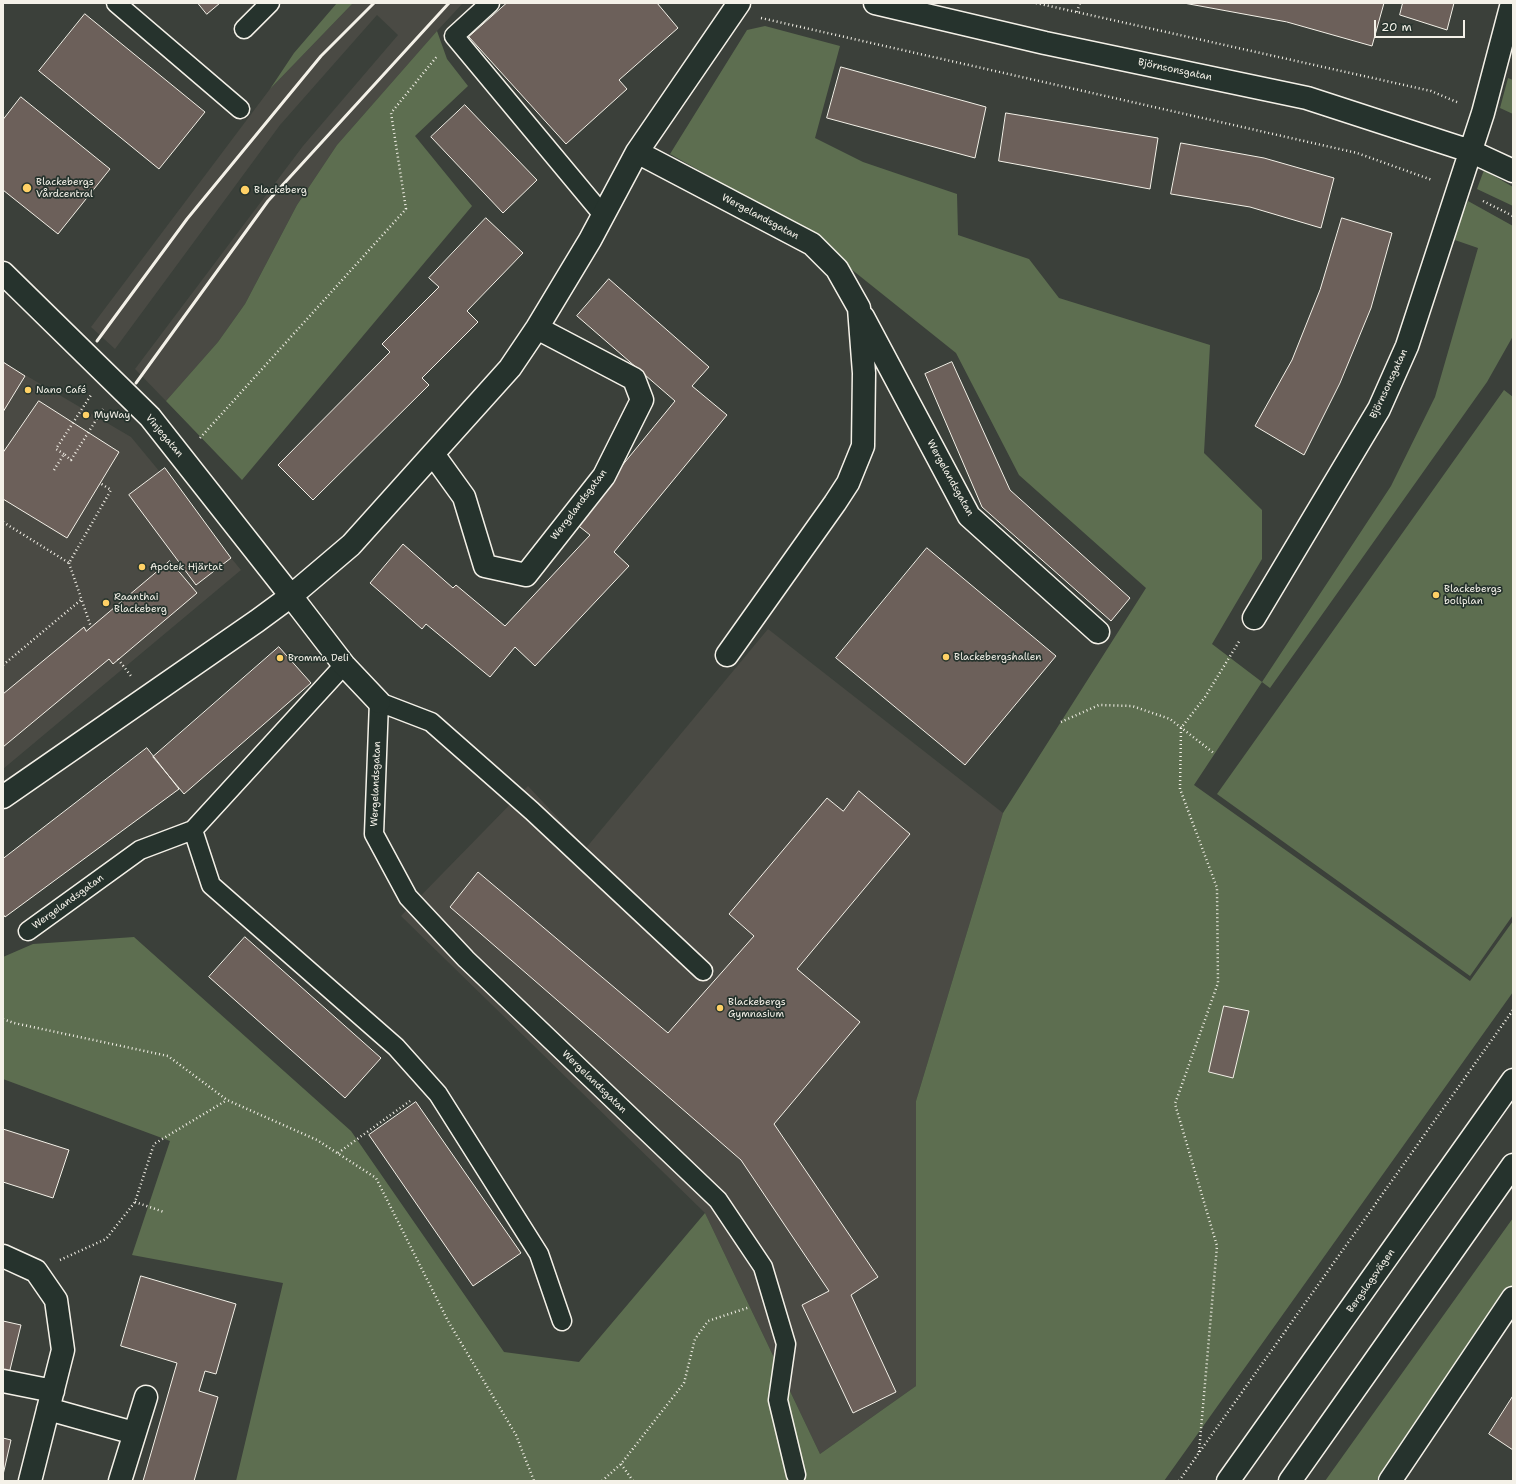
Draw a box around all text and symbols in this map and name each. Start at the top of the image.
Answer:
scale bar [1376,12,1467,38]
text: 20 m [1381,19,1412,35]
street label: Björnsonsgatan [1137,56,1213,84]
place label: Blackebergs Vårdcentral [36,176,94,200]
marker: Blackebergs Vårdcentral [21,182,33,194]
marker: Blackeberg [239,184,251,196]
place label: Blackeberg [254,184,307,196]
street label: Wergelandsgatan [719,192,801,242]
street label: Björnsonsgatan [1368,347,1410,421]
place label: Nano Café [36,384,86,396]
marker: Nano Café [23,385,33,395]
place label: MyWay [94,409,130,421]
marker: MyWay [81,410,91,420]
street label: Vinjegatan [143,412,185,460]
street label: Wergelandsgatan [924,438,976,518]
street label: Wergelandsgatan [548,467,610,543]
place label: Apotek Hjärtat [150,561,223,573]
marker: Apotek Hjärtat [137,562,147,572]
place label: Blackebergs bollplan [1444,583,1502,606]
marker: Blackebergs bollplan [1431,590,1441,600]
place label: Raanthai Blackeberg [114,591,167,614]
marker: Raanthai Blackeberg [101,598,111,608]
place label: Blackebergshallen [954,651,1041,663]
place label: Bromma Deli [288,652,349,664]
marker: Blackebergshallen [941,652,951,662]
marker: Bromma Deli [275,653,285,663]
street label: Wergelandsgatan [369,741,383,827]
street label: Wergelandsgatan [30,872,106,932]
place label: Blackebergs Gymnasium [728,996,786,1020]
marker: Blackebergs Gymnasium [715,1003,725,1013]
street label: Wergelandsgatan [559,1048,629,1116]
street label: Bergslagsvägen [1344,1247,1398,1315]

